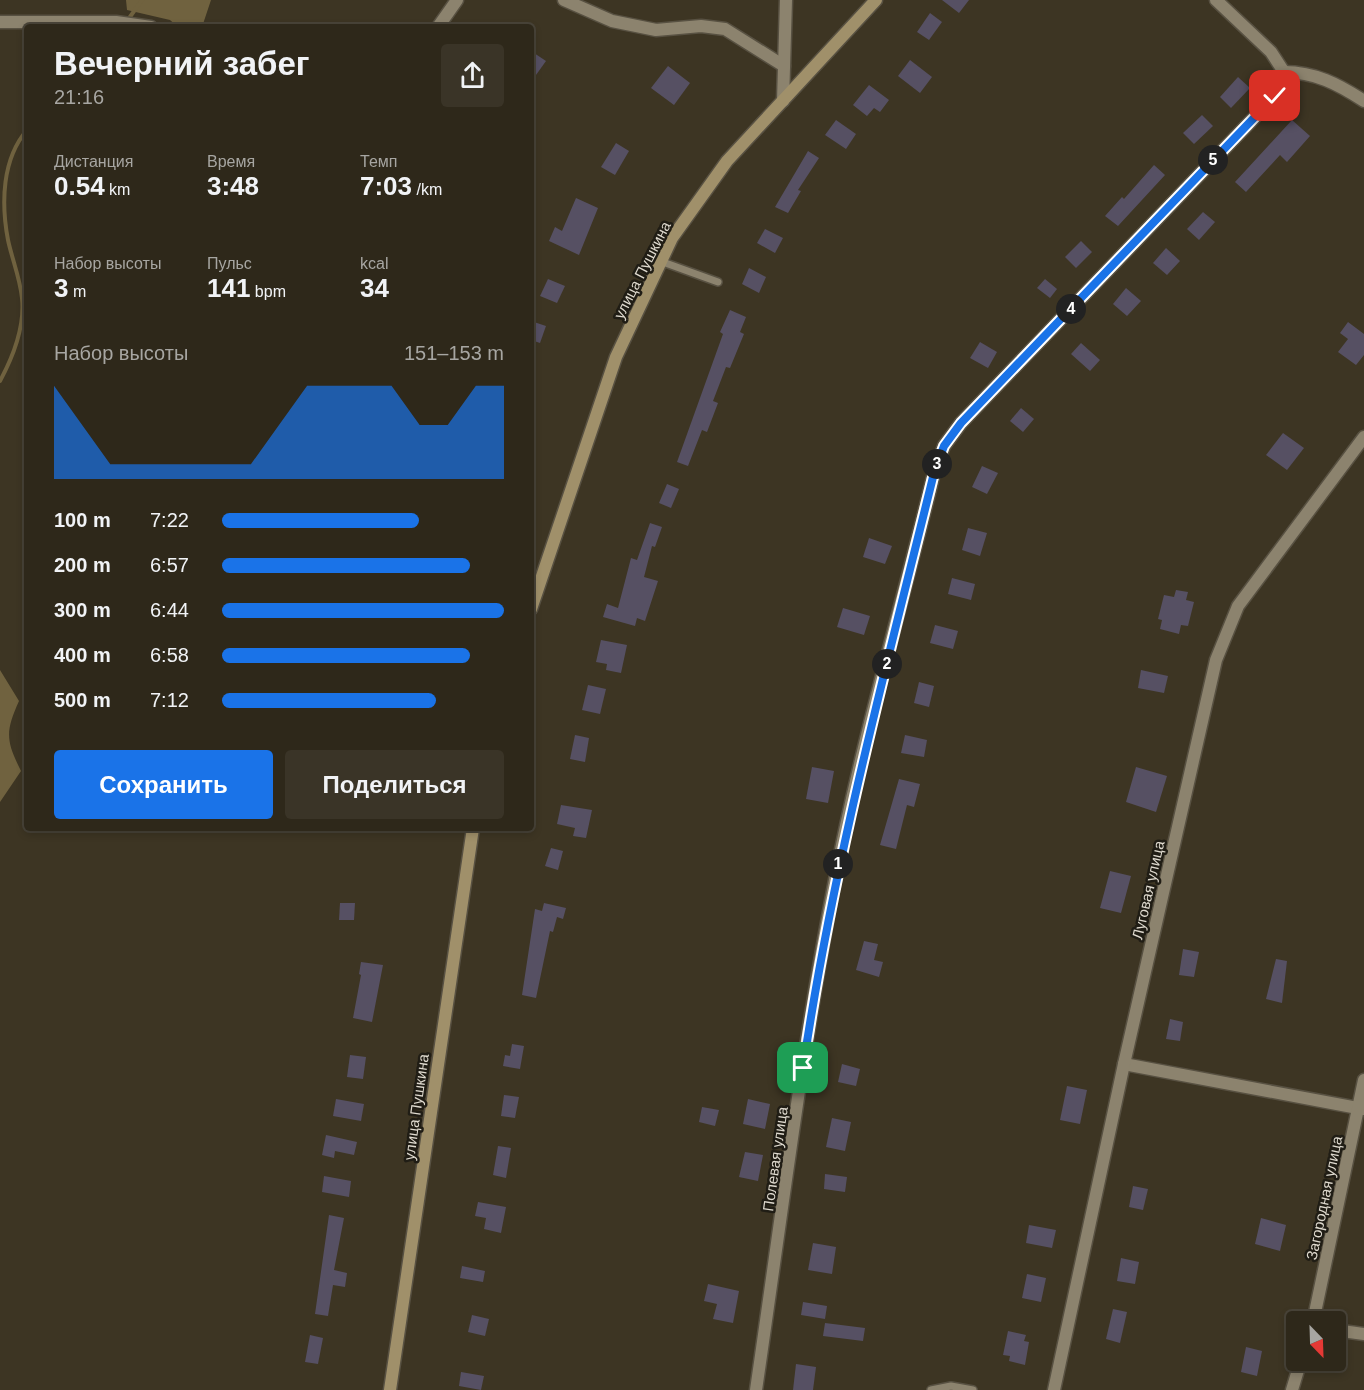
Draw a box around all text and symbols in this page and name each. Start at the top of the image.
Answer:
button: share [441,44,504,107]
text: Вечерний забег [54,45,310,82]
pin [1249,70,1300,121]
icon: check [1258,79,1291,112]
text: 21:16 [54,86,104,108]
pin: 5 [1198,145,1228,175]
text: 5 [1209,151,1217,168]
text: Дистанция [54,153,133,170]
text: Время [207,153,255,170]
text: Темп [360,153,397,170]
text: 0.54 [54,171,105,201]
text: 3:48 [207,171,259,201]
text: 7:03 [360,171,412,201]
text: km [105,181,130,198]
text: /km [412,181,442,198]
street label: улица Пушкина [610,218,674,322]
text: Набор высоты [54,255,161,272]
text: Пульс [207,255,252,272]
text: kcal [360,255,388,272]
text: 3 [54,273,68,303]
text: 141 [207,273,250,303]
text: 34 [360,273,389,303]
text: m [68,283,86,300]
text: bpm [250,283,286,300]
pin: 4 [1056,294,1086,324]
text: 4 [1067,300,1075,317]
text: Набор высоты [54,342,188,364]
text: 151–153 m [404,342,504,364]
pin: 3 [922,449,952,479]
text: 3 [933,455,941,472]
text: 100 m [54,509,111,531]
text: 7:22 [150,509,189,531]
text: 200 m [54,554,111,576]
text: 6:57 [150,554,189,576]
text: 300 m [54,599,111,621]
text: 6:44 [150,599,189,621]
text: 400 m [54,644,111,666]
text: 6:58 [150,644,189,666]
pin: 2 [872,649,902,679]
text: 2 [883,655,891,672]
text: 500 m [54,689,111,711]
text: 7:12 [150,689,189,711]
button: Сохранить [54,750,273,819]
button: Поделиться [285,750,504,819]
street label: Луговая улица [1128,838,1168,941]
pin: 1 [823,849,853,879]
text: 1 [834,855,842,872]
pin [777,1042,828,1093]
icon: arrive [786,1051,819,1084]
street label: улица Пушкина [400,1052,432,1161]
street label: Полевая улица [759,1105,791,1212]
street label: Загородная улица [1303,1134,1346,1261]
north arrow [1286,1311,1346,1371]
map controls [1286,1311,1346,1371]

